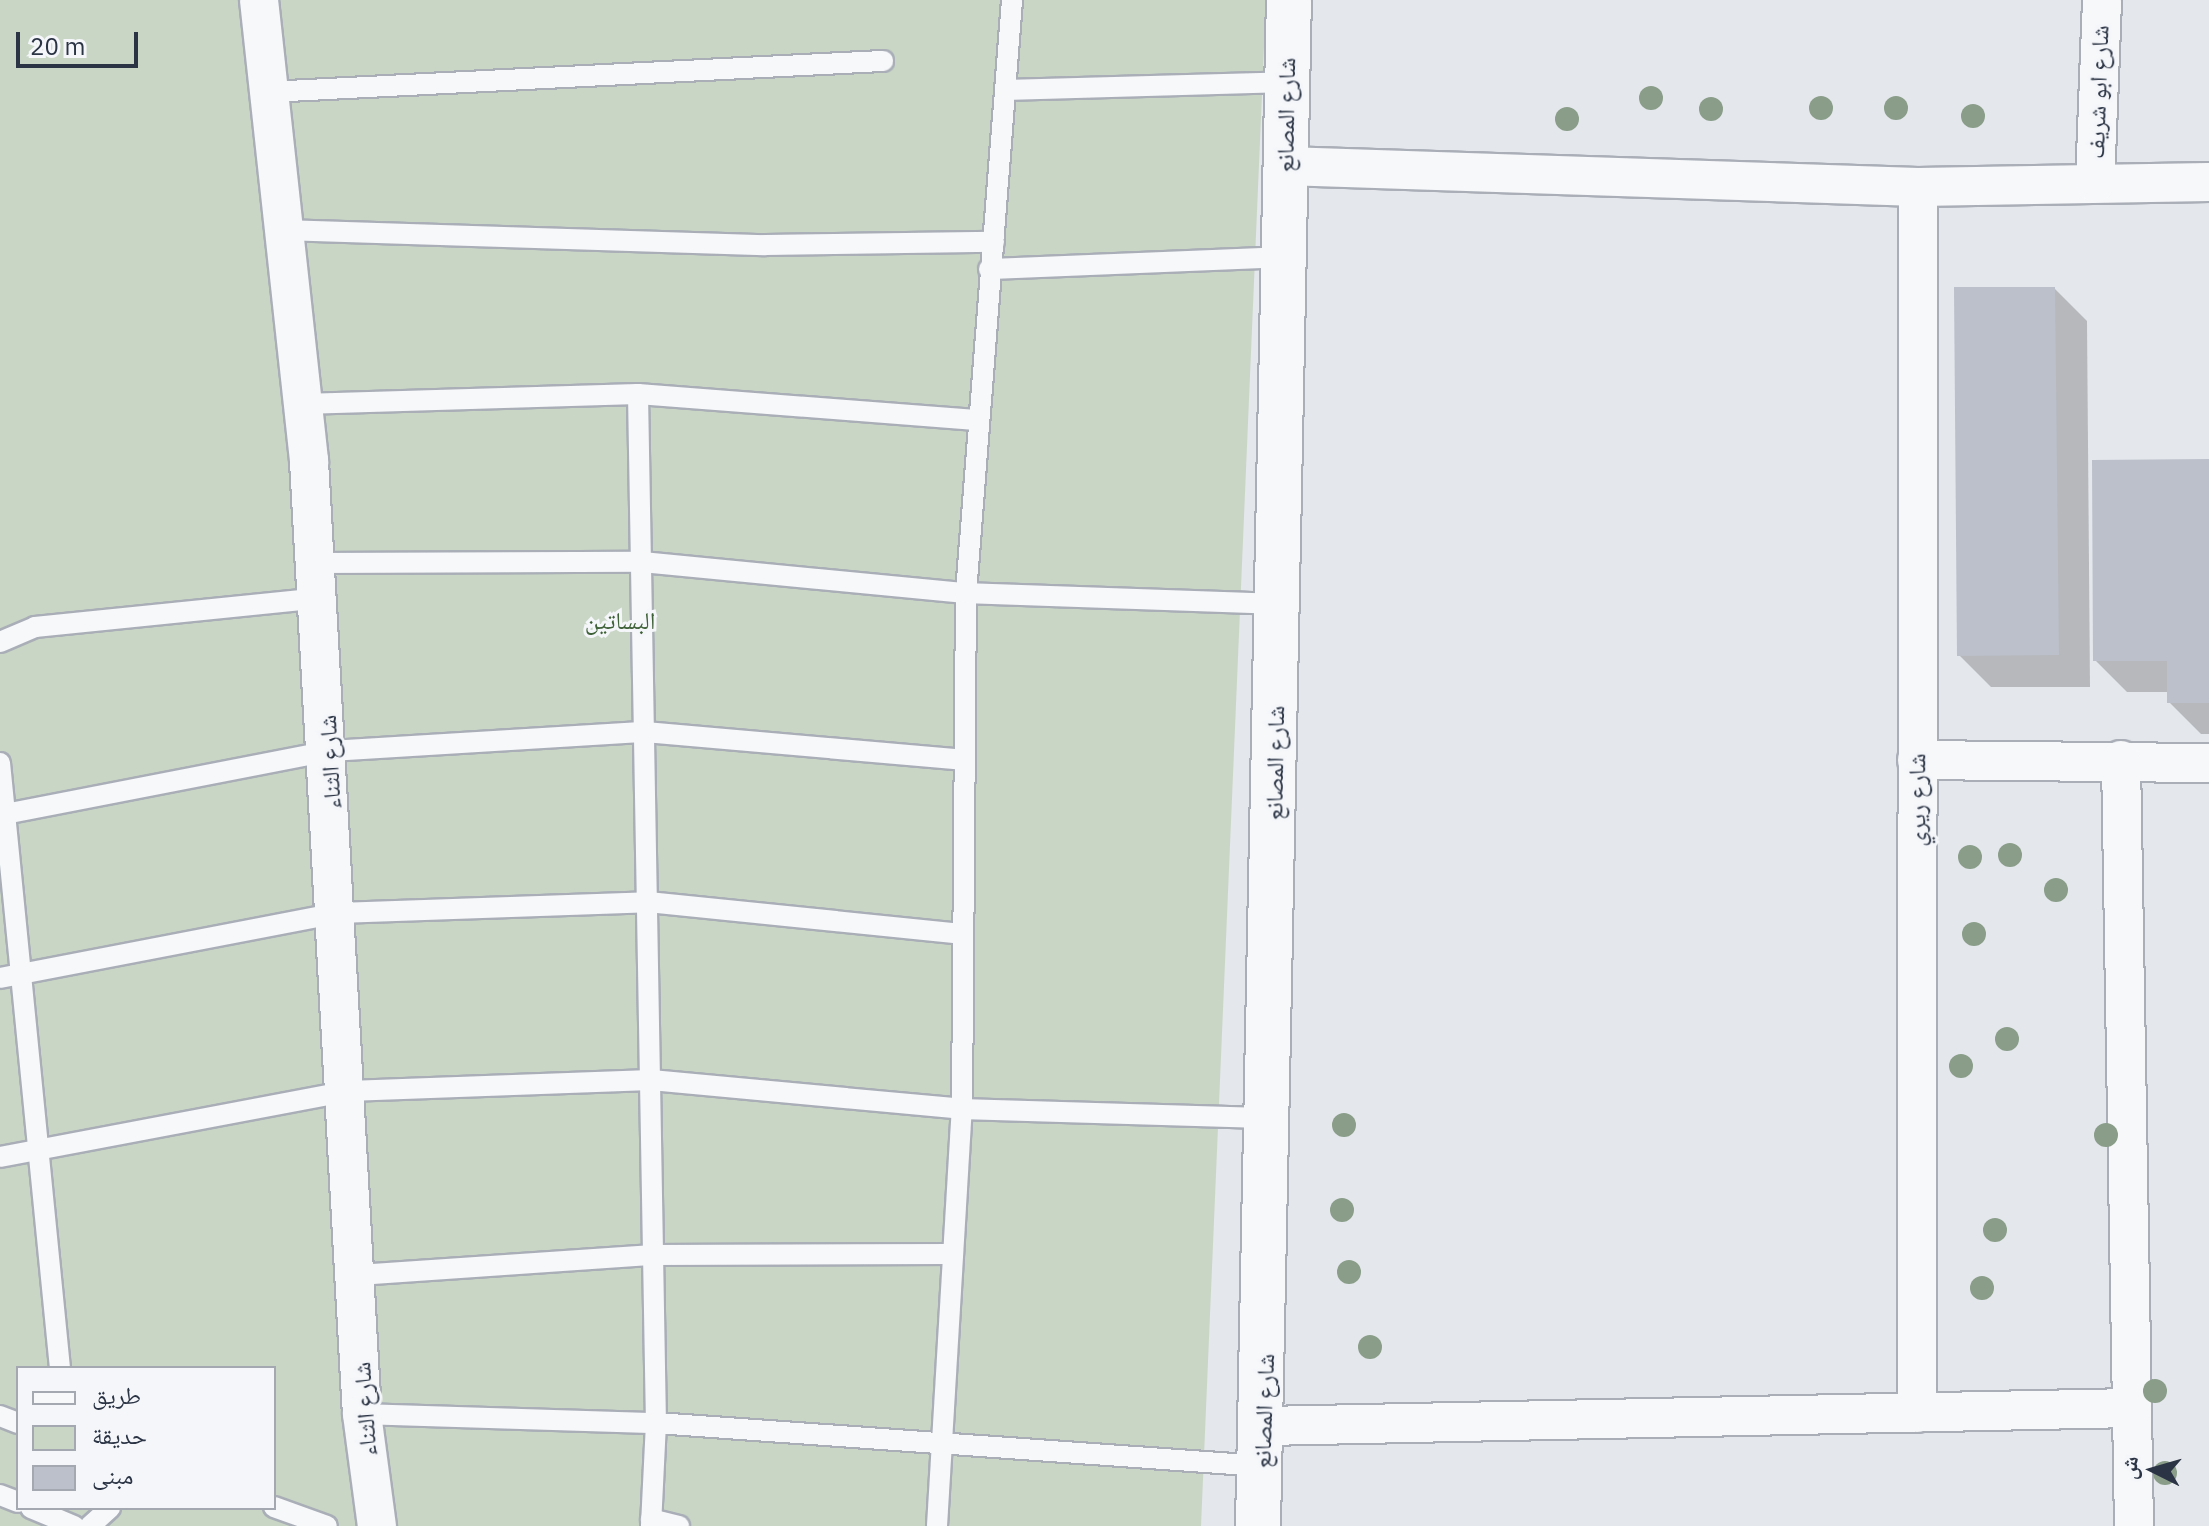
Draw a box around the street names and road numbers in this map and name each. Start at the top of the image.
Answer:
street label: شارع ابو شريف [2081,25,2115,159]
street label: شارع المصانع [1271,57,1301,173]
street label: شارع المصانع [1260,705,1290,821]
street label: شارع الثناء [313,714,347,810]
street label: شارع ريري [1903,753,1931,847]
street label: شارع المصانع [1248,1353,1280,1469]
street label: شارع الثناء [347,1361,383,1457]

